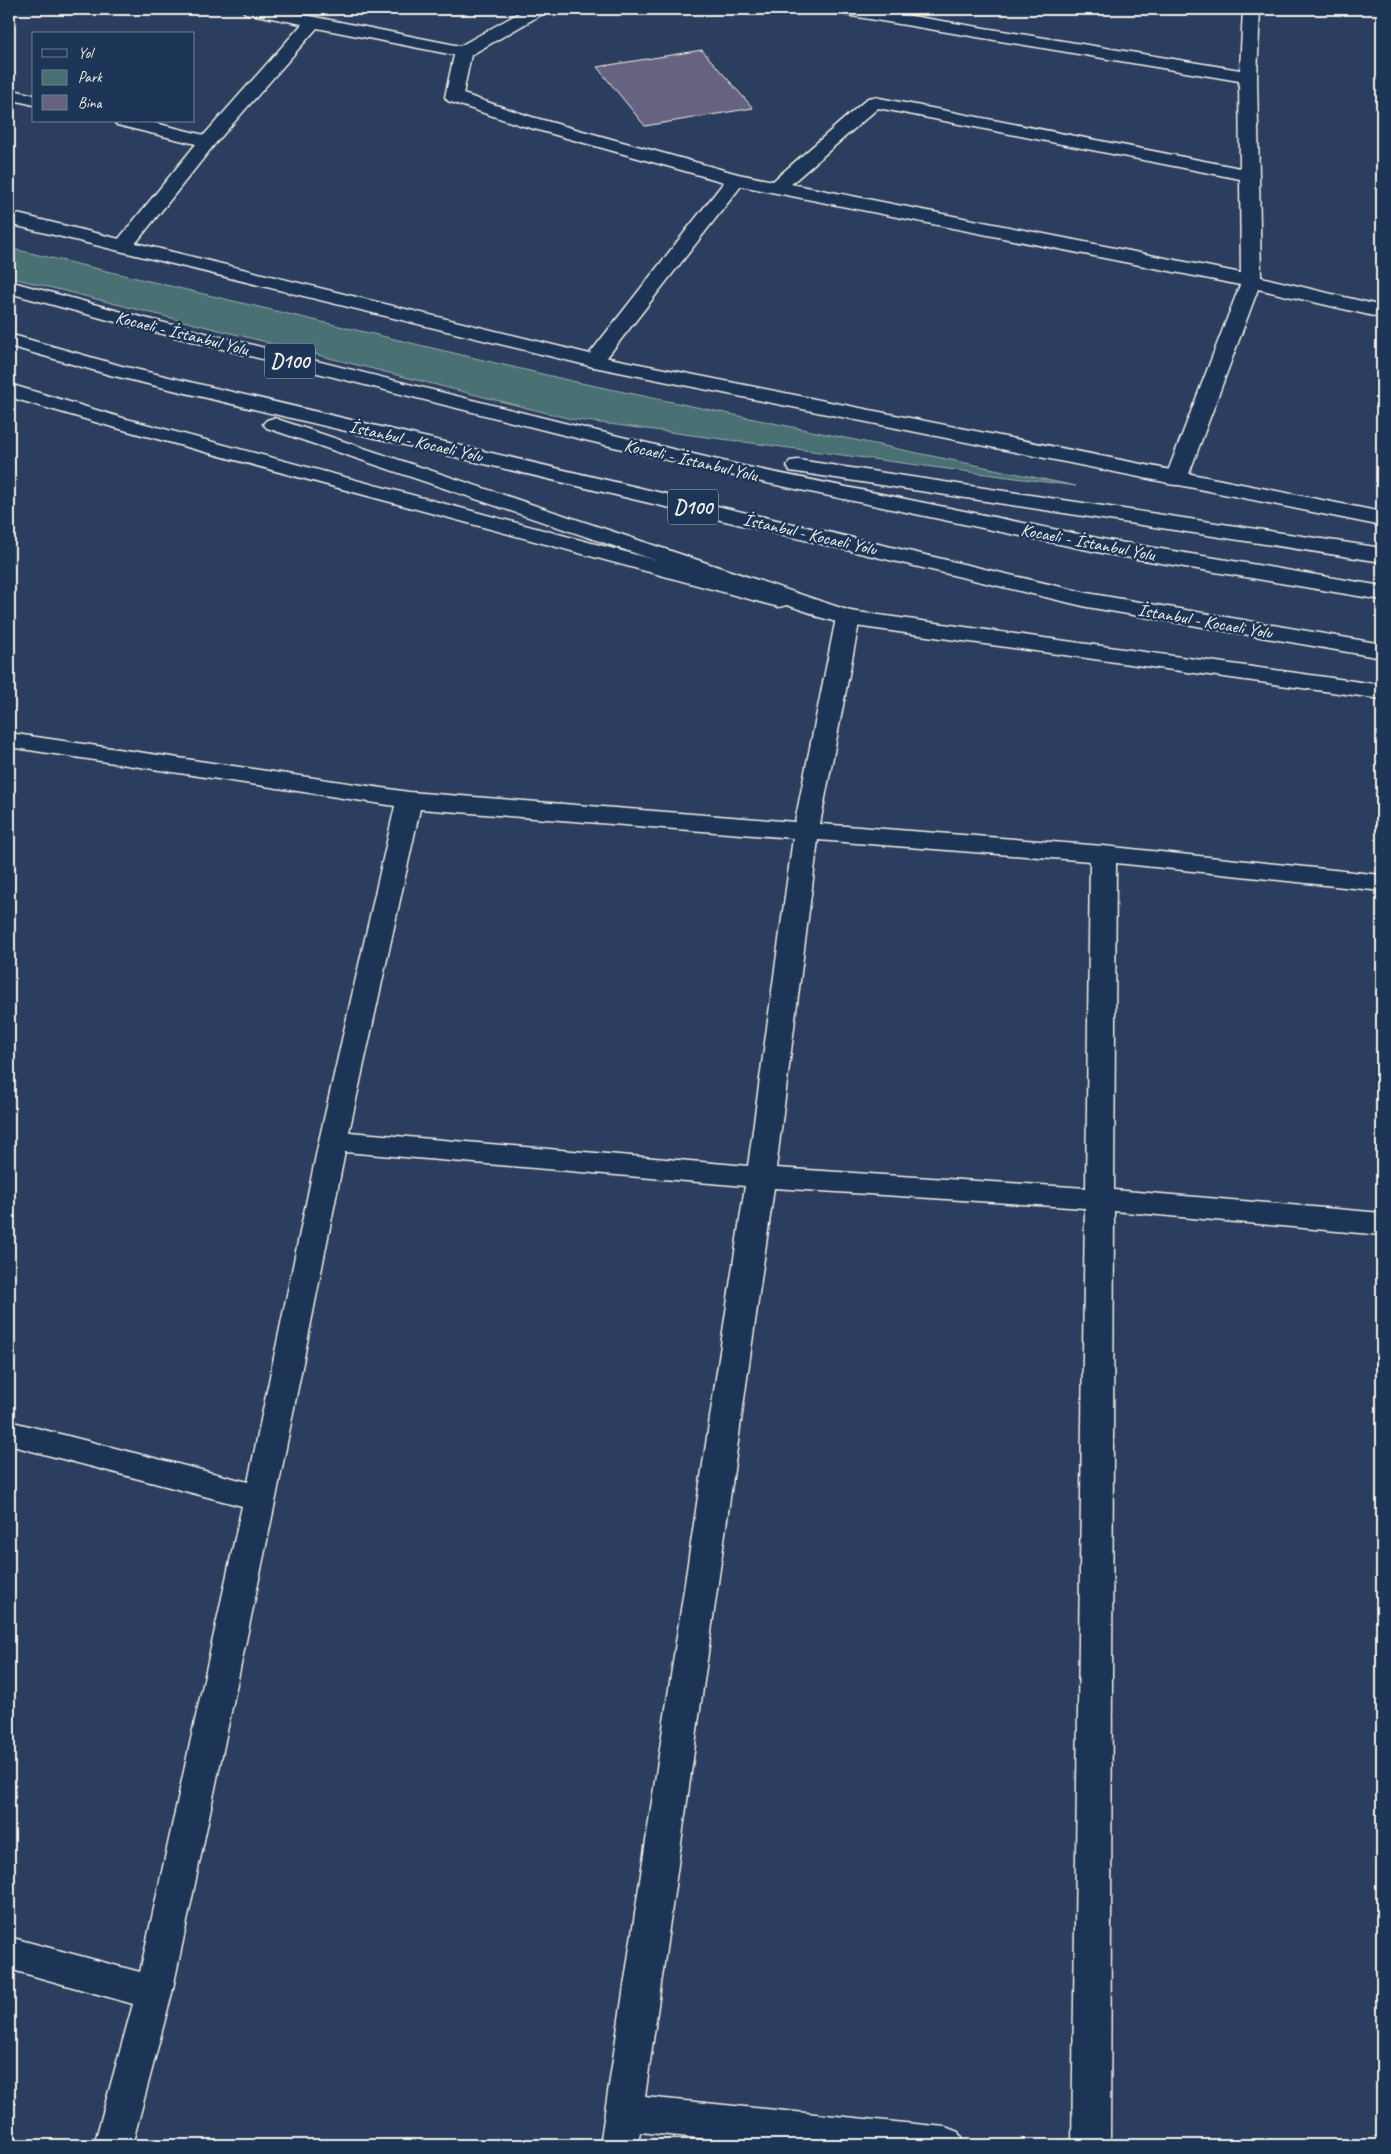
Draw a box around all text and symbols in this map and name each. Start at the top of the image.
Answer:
legend [32,32,195,122]
text: Yol [78,44,95,63]
text: Park [78,68,103,87]
text: Bina [78,94,103,113]
street label: Kocaeli - İstanbul Yolu [113,306,252,360]
road number: D100 [265,344,315,378]
street label: İstanbul - Kocaeli Yolu [347,415,486,467]
street label: Kocaeli - İstanbul Yolu [622,434,761,486]
road number: D100 [668,490,718,524]
street label: İstanbul - Kocaeli Yolu [741,508,880,560]
street label: Kocaeli - İstanbul Yolu [1019,518,1158,566]
street label: İstanbul - Kocaeli Yolu [1136,598,1275,644]

